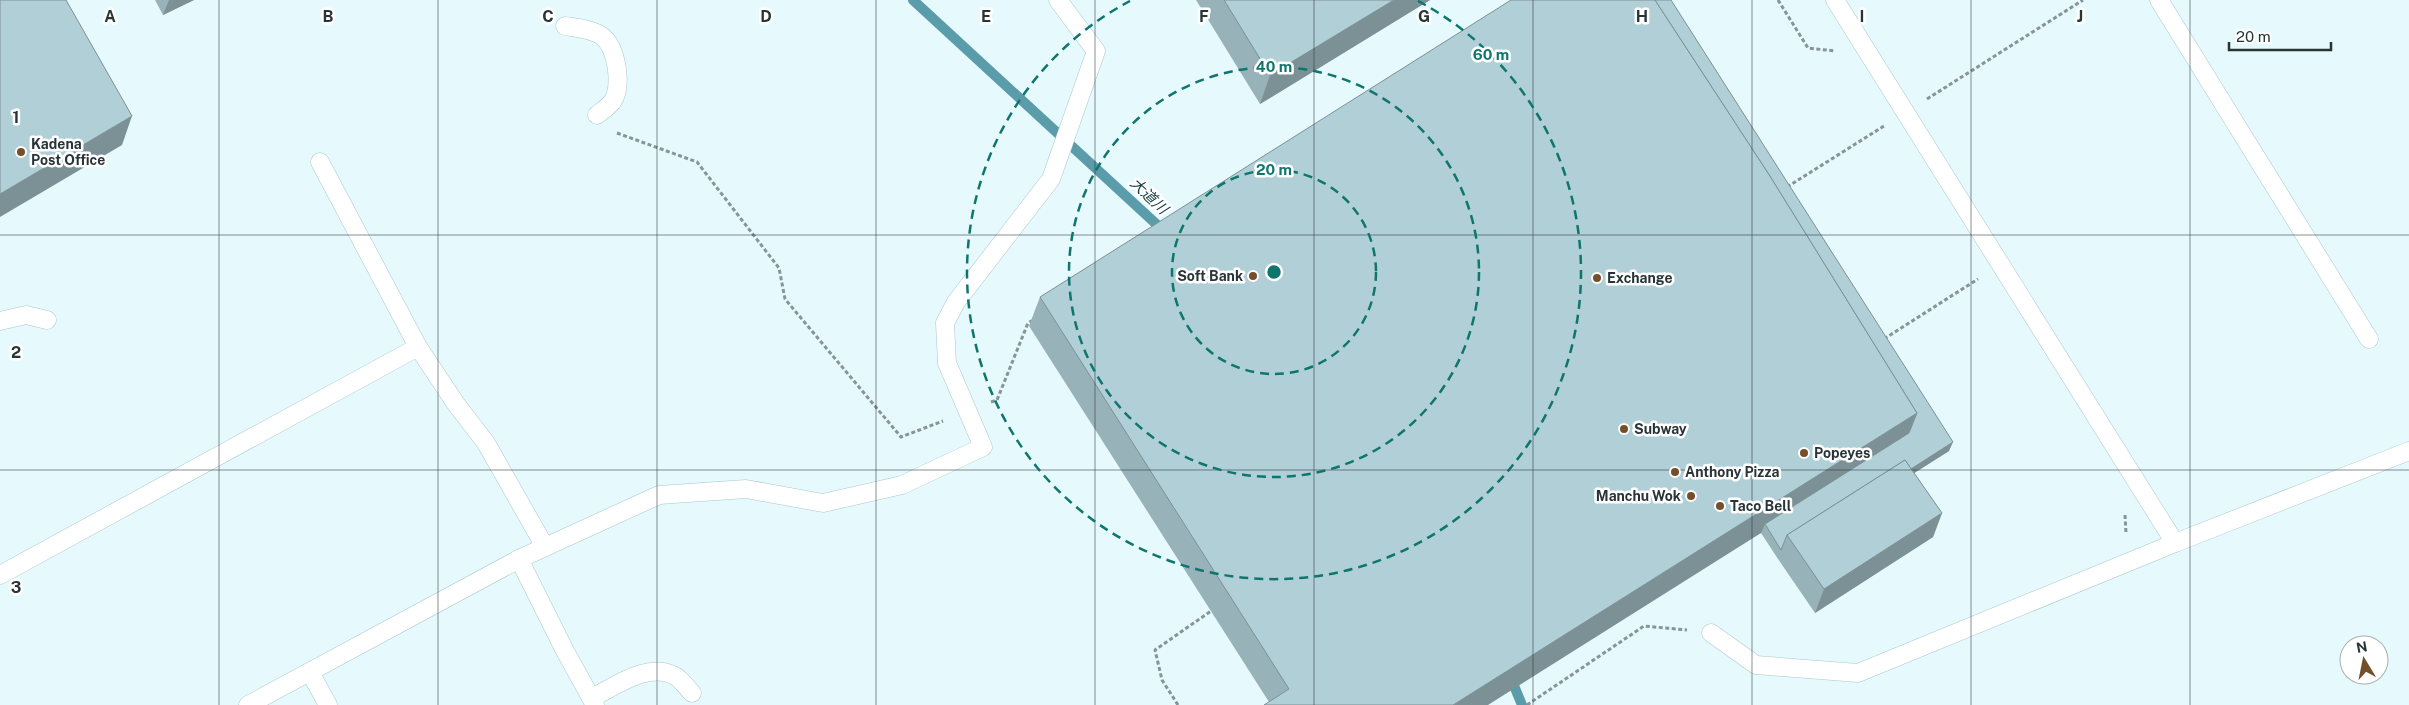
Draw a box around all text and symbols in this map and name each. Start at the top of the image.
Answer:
text: A [104,7,116,26]
text: B [323,7,334,26]
text: C [542,7,554,26]
text: D [760,7,772,26]
text: E [981,7,991,26]
text: F [1199,7,1209,26]
text: G [1418,7,1430,26]
text: H [1636,7,1648,26]
text: I [1860,7,1864,26]
text: J [2077,7,2083,26]
scale bar [2229,20,2332,52]
text: 20 m [2236,28,2271,45]
text: 60 m [1473,46,1509,63]
text: 40 m [1256,58,1292,75]
text: 1 [13,108,19,127]
place label: Kadena Post Office [31,136,105,168]
marker: Kadena Post Office [15,146,27,158]
text: 20 m [1256,161,1292,178]
water label: 大道川 [1127,174,1173,219]
centre of rings [1265,263,1283,281]
place label: Soft Bank [1177,268,1243,284]
marker: Soft Bank [1247,270,1259,282]
place label: Exchange [1607,270,1672,286]
marker: Exchange [1591,272,1603,284]
text: 2 [11,343,21,362]
place label: Subway [1634,421,1687,437]
marker: Subway [1618,423,1630,435]
place label: Popeyes [1814,445,1870,461]
marker: Popeyes [1798,447,1810,459]
place label: Anthony Pizza [1685,464,1780,480]
marker: Anthony Pizza [1669,466,1681,478]
place label: Manchu Wok [1596,488,1681,504]
marker: Manchu Wok [1685,490,1697,502]
place label: Taco Bell [1730,498,1792,514]
marker: Taco Bell [1714,500,1726,512]
text: 3 [11,578,21,597]
north arrow [2339,635,2389,685]
text: N [2355,638,2369,656]

